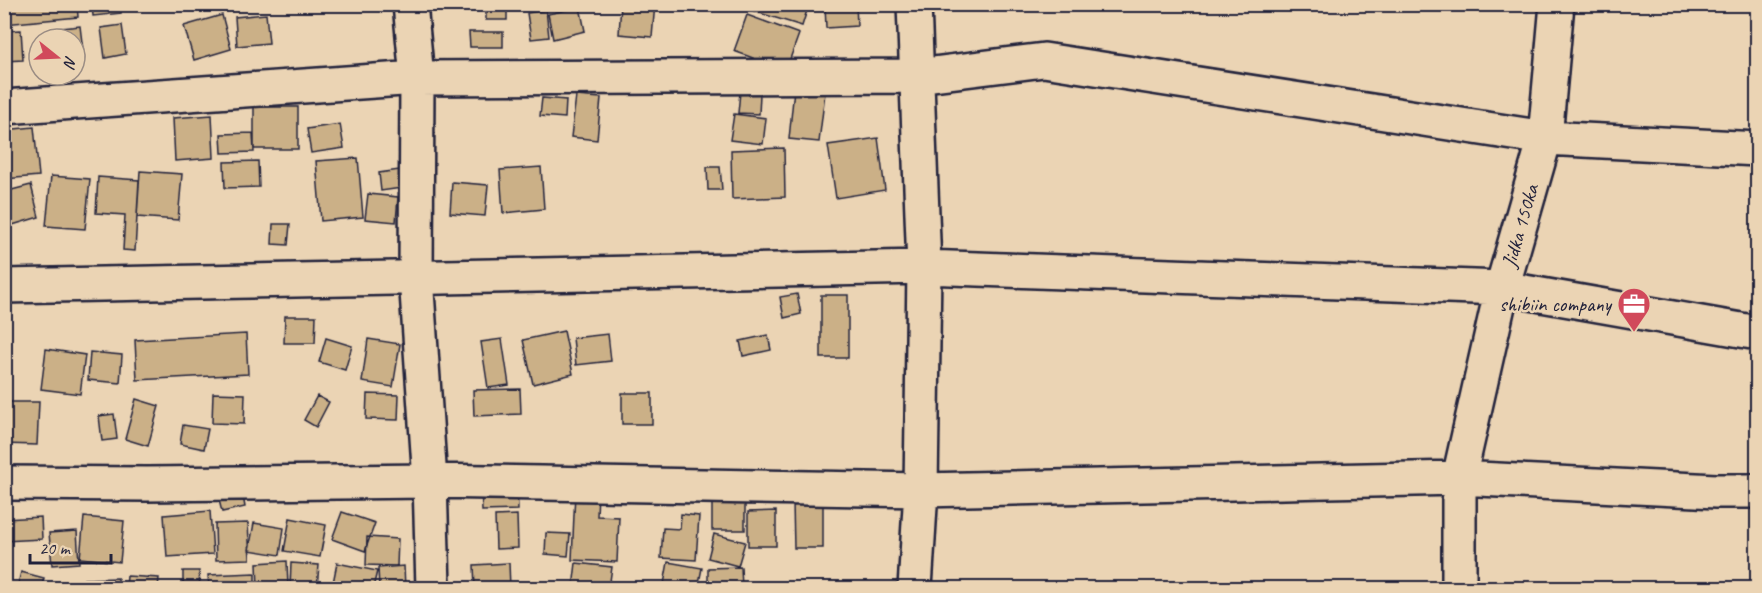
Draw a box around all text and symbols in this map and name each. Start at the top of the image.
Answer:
north arrow [27,27,87,87]
text: N [58,54,81,72]
street label: Jidka 150ka [1495,180,1545,271]
office icon: shibiin company [1616,286,1652,333]
place label: shibiin company [1499,291,1613,317]
scale bar [30,527,111,565]
text: 20 m [39,537,72,559]

